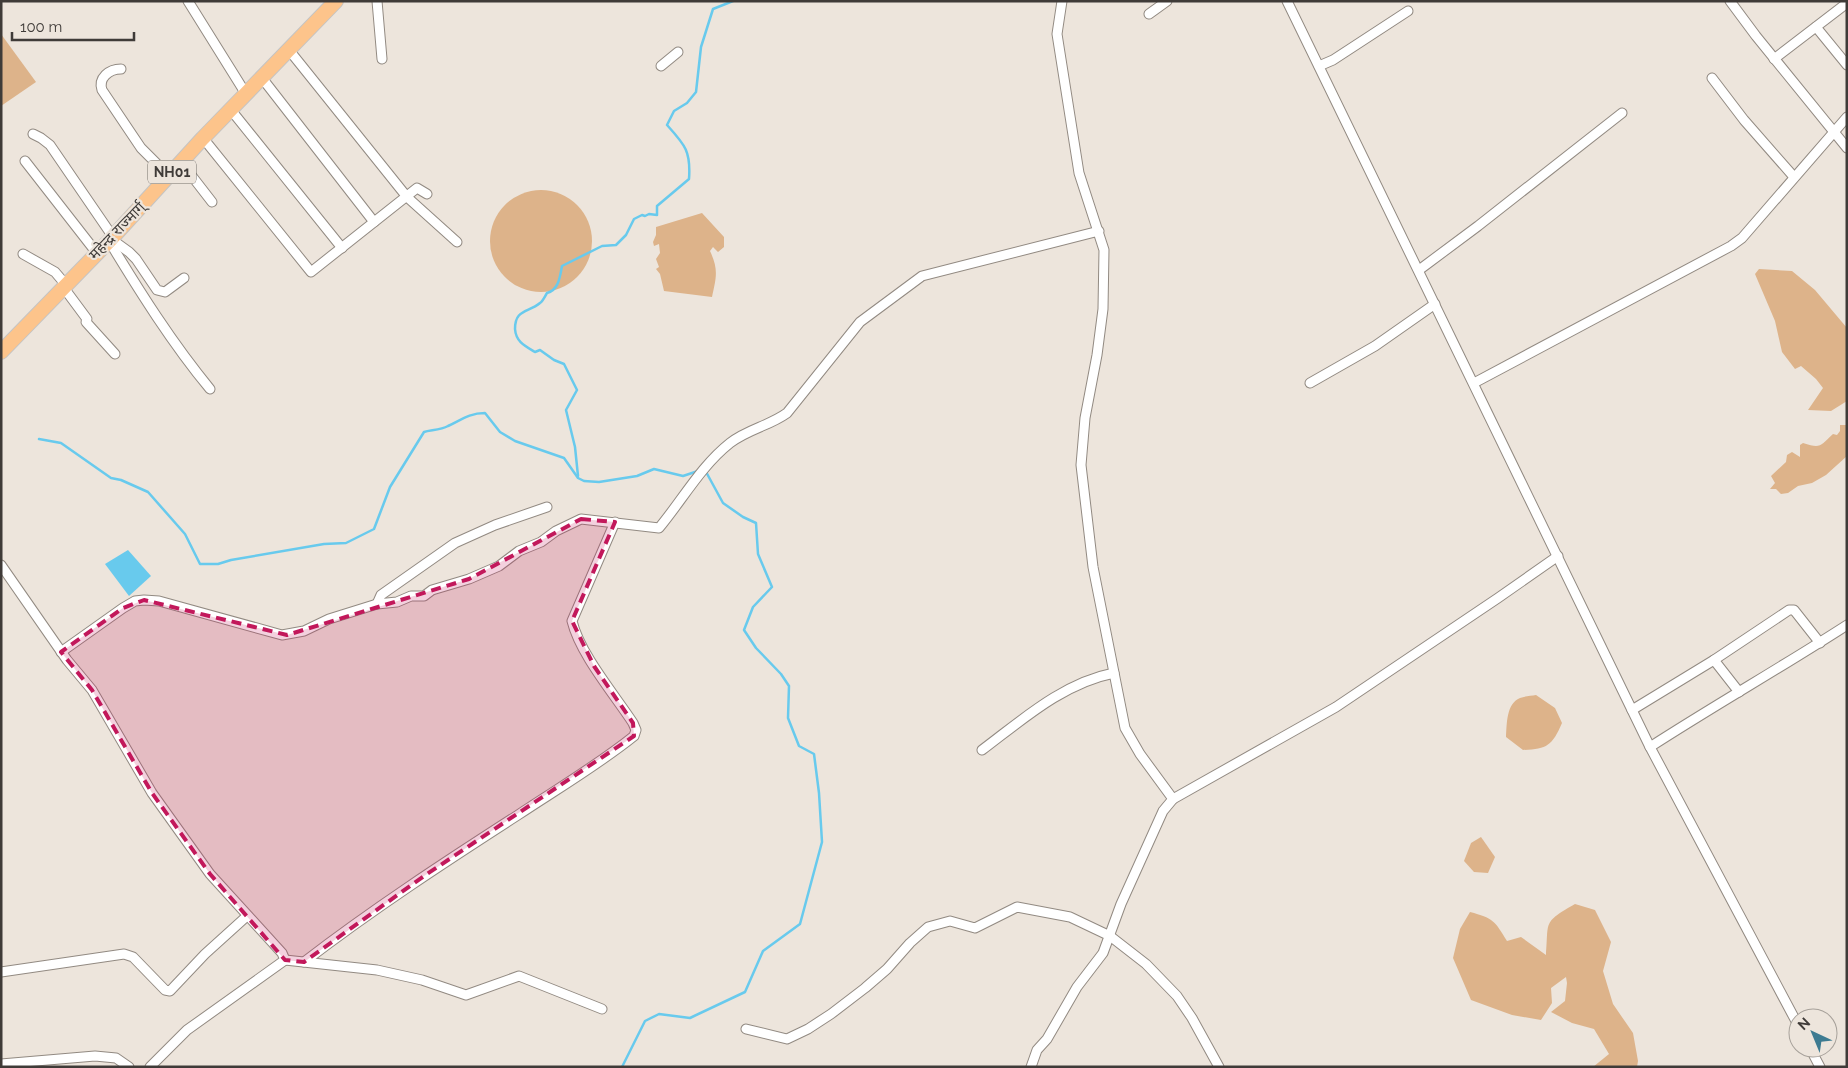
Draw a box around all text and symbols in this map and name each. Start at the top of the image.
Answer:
scale bar [12,10,135,42]
text: 100 m [20,18,62,36]
road number: NH01 [148,160,196,183]
street label: महेन्द्र राज्मार्ग् [85,197,151,264]
north arrow [1788,1008,1838,1058]
text: N [1795,1014,1813,1033]

